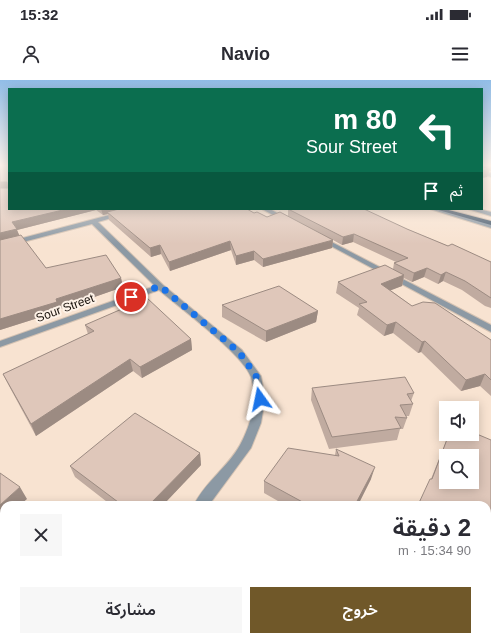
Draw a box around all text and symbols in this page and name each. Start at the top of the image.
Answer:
text: 15:32 [20,6,58,23]
icon: person [20,43,42,65]
icon: menu [449,43,471,65]
text: Navio [221,44,270,64]
text: 80 m [333,104,397,135]
icon: left [411,104,463,156]
text: Sour Street [306,137,397,157]
icon: arrive [420,180,442,202]
text: ثم [450,182,463,199]
pin [114,280,148,314]
icon: arrive [120,286,142,308]
street label: Sour Street [34,291,97,325]
position arrow [239,378,281,420]
map controls [439,401,479,489]
button: sound [439,401,479,441]
button: search [439,449,479,489]
button: close [20,514,62,556]
text: 2 دقيقة [393,514,471,541]
text: 90 m · 15:34 [398,543,471,558]
button: مشاركة [20,587,242,633]
button: خروج [250,587,471,633]

